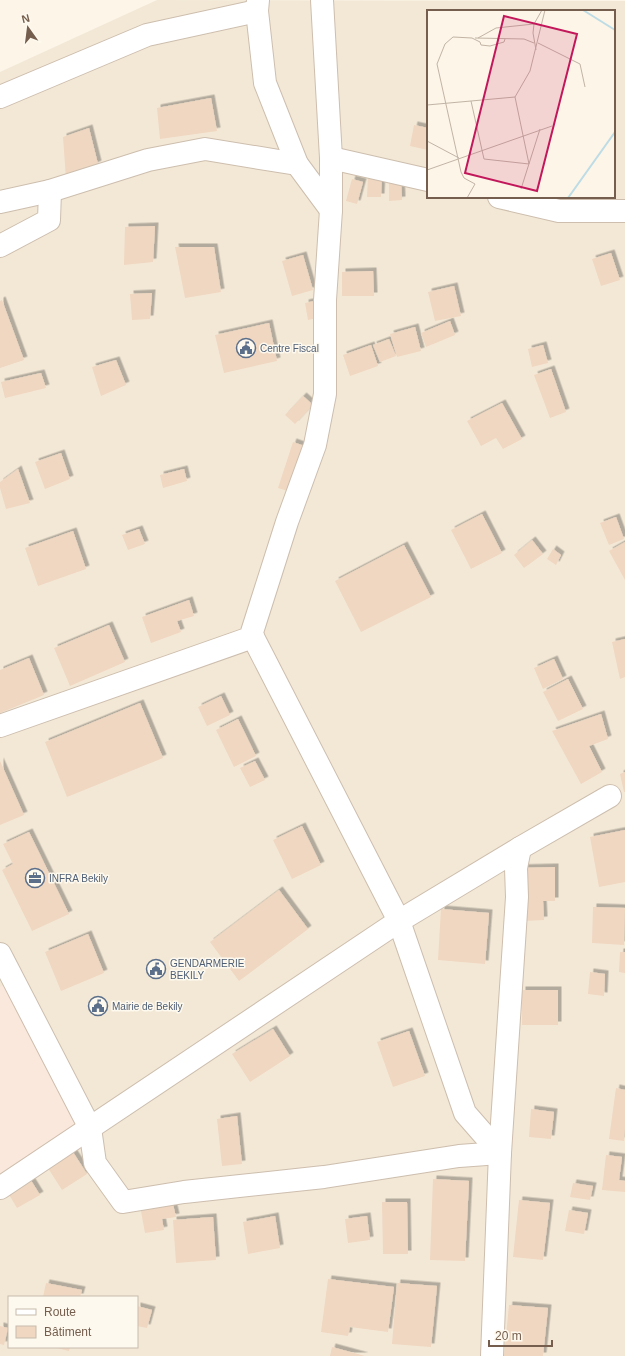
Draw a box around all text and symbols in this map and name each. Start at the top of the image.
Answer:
north arrow [8,8,48,48]
inset map [427,10,615,198]
text: N [20,12,31,25]
public building icon: Centre Fiscal [235,337,257,359]
place label: Centre Fiscal [260,343,319,354]
office icon: INFRA Bekily [24,867,46,889]
place label: INFRA Bekily [49,873,108,884]
public building icon: GENDARMERIE BEKILY [145,958,167,980]
place label: GENDARMERIE BEKILY [170,958,245,981]
public building icon: Mairie de Bekily [87,995,109,1017]
place label: Mairie de Bekily [112,1001,183,1012]
legend [8,1296,138,1348]
text: Route [44,1305,76,1319]
scale bar [489,1322,552,1348]
text: Bâtiment [44,1325,92,1339]
text: 20 m [495,1329,522,1343]

